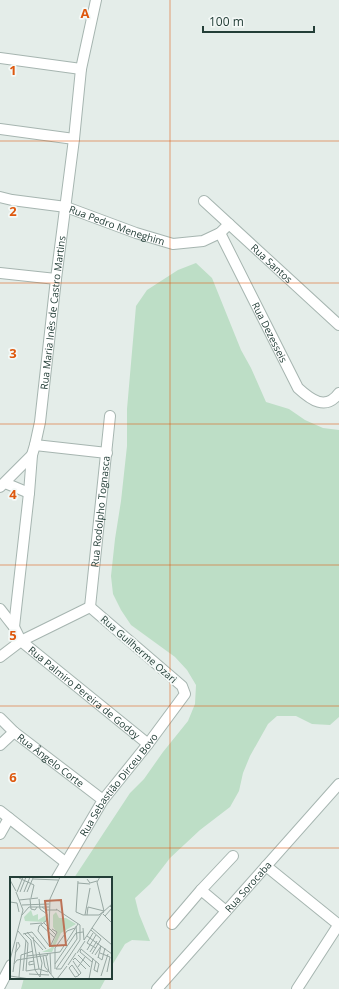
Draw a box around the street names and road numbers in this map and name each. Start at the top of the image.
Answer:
street label: Rua Pedro Meneghim [67,202,167,248]
street label: Rua Maria Inês de Castro Martins [37,235,69,390]
street label: Rua Santos [248,240,296,286]
street label: Rua Dezesseis [249,299,291,365]
street label: Rua Rodolpho Tognasca [87,455,113,568]
street label: Rua Guilherme Ozari [98,612,180,686]
street label: Rua Palmiro Pereira de Godoy [26,643,144,743]
street label: Rua Ângelo Corte [14,730,87,790]
street label: Rua Sebastião Dirceu Bovo [76,730,161,839]
street label: Rua Sorocaba [221,858,274,915]

